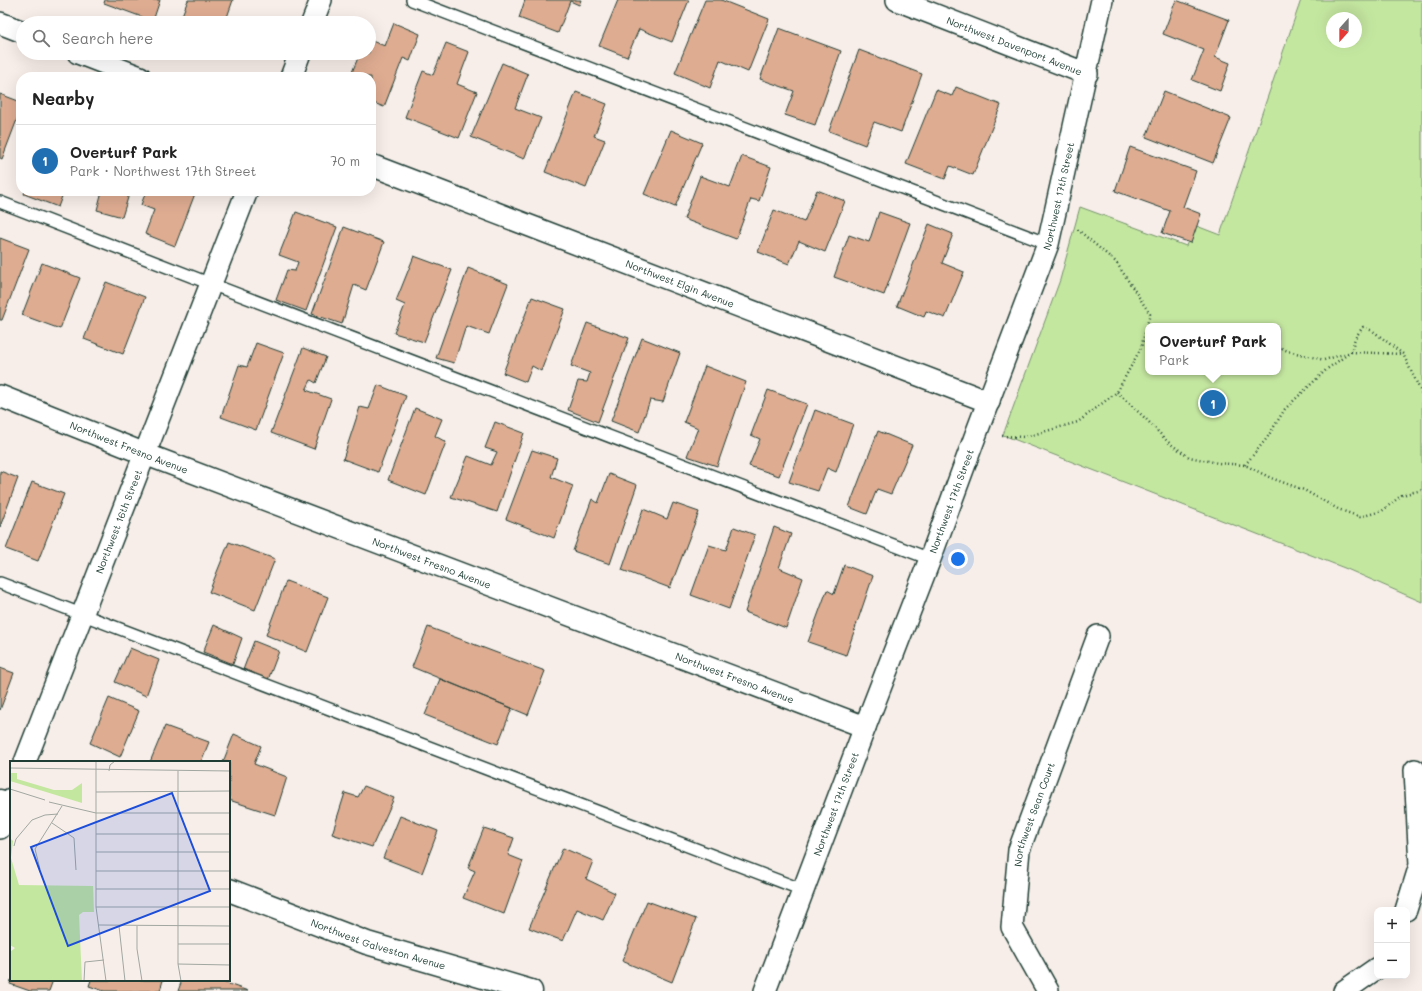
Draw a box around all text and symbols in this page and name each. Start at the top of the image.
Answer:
north arrow [1326,12,1362,48]
street label: Northwest Davenport Avenue [945,13,1084,78]
search box [16,16,376,60]
icon: search [30,27,52,49]
text: Search here [62,28,153,48]
text: Nearby [32,87,94,109]
street label: Northwest 17th Street [1039,141,1077,252]
text: Overturf Park [70,142,177,162]
text: 1 [42,152,48,169]
text: 70 m [330,152,360,169]
text: Park · Northwest 17th Street [70,162,256,179]
street label: Northwest Elgin Avenue [624,256,736,311]
popup [1145,323,1281,375]
text: Overturf Park [1159,331,1267,351]
text: Park [1159,351,1189,368]
pin: 1 [1200,388,1226,418]
street label: Northwest Fresno Avenue [68,418,190,477]
street label: Northwest 17th Street [926,447,977,555]
street label: Northwest 16th Street [92,467,145,576]
street label: Northwest Fresno Avenue [371,534,493,592]
your location [948,549,968,569]
street label: Northwest Fresno Avenue [674,649,796,707]
street label: Northwest 17th Street [810,750,862,858]
street label: Northwest Sean Court [1011,760,1058,867]
inset map [10,761,230,981]
map controls [1374,907,1410,979]
button: + [1374,907,1410,943]
street label: Northwest Galveston Avenue [309,915,447,973]
button: − [1374,943,1410,979]

